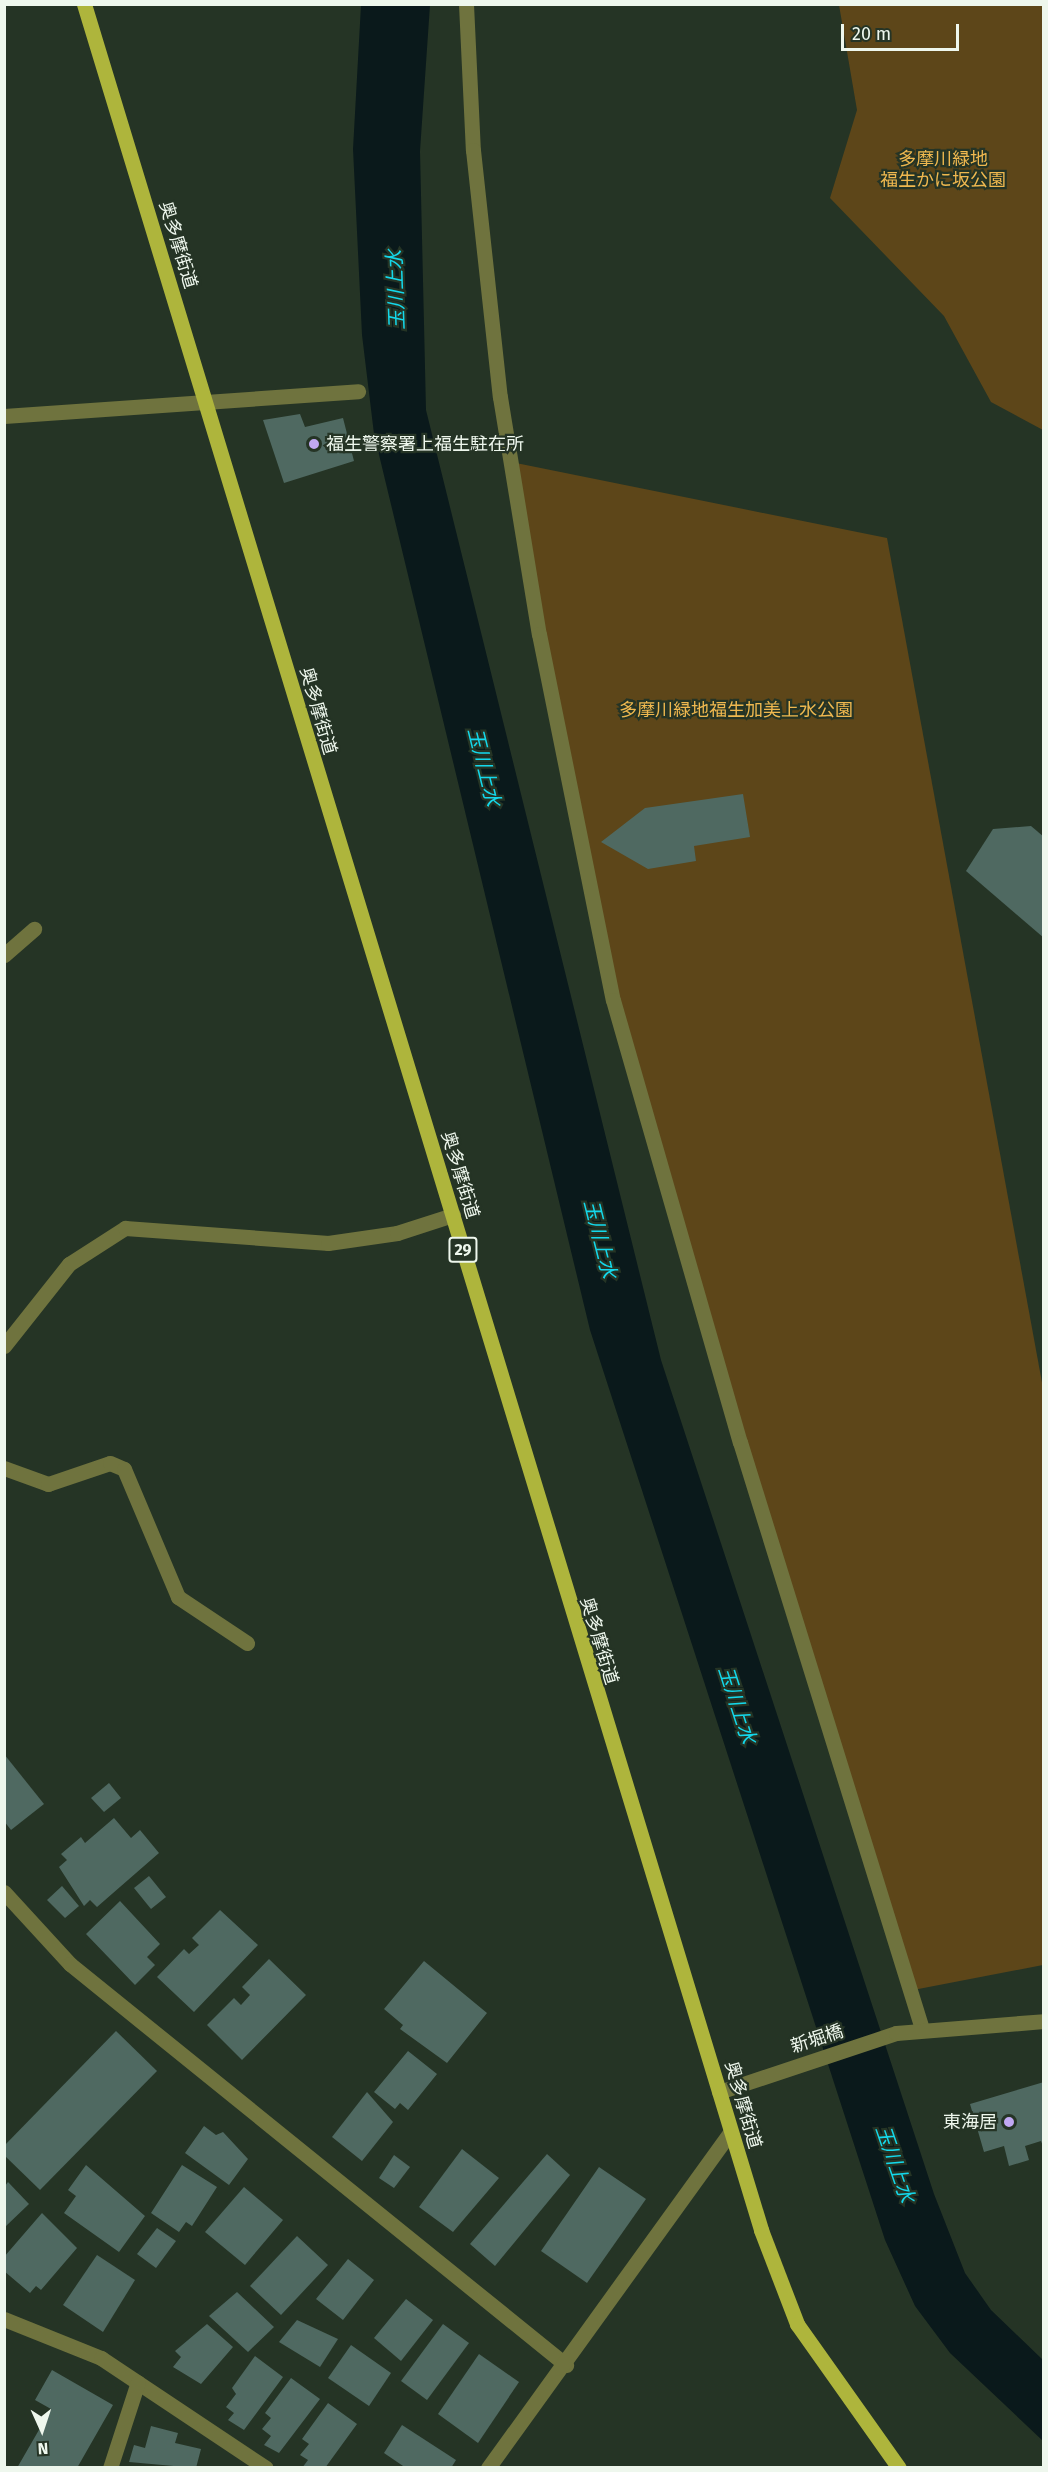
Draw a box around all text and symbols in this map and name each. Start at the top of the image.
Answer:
scale bar [844,12,962,50]
text: 20 m [852,23,891,45]
park label: 多摩川緑地 福生かに坂公園 [880,149,1006,192]
street label: 奥多摩街道 [155,199,201,291]
water label: 玉川上水 [383,250,409,330]
place label: 福生警察署上福生駐在所 [326,433,524,455]
marker: 福生警察署上福生駐在所 [307,437,321,451]
street label: 奥多摩街道 [295,665,341,757]
park label: 多摩川緑地福生加美上水公園 [619,699,853,721]
water label: 玉川上水 [463,725,505,809]
street label: 奥多摩街道 [437,1129,483,1221]
water label: 玉川上水 [579,1197,621,1281]
road number: 29 [448,1237,478,1263]
street label: 奥多摩街道 [576,1595,622,1687]
water label: 玉川上水 [713,1663,761,1747]
street label: 新堀橋 [788,2020,846,2058]
street label: 奥多摩街道 [720,2059,766,2151]
place label: 東海居 [943,2111,997,2133]
marker: 東海居 [1002,2115,1016,2129]
water label: 玉川上水 [871,2122,919,2206]
north arrow [12,2400,72,2460]
text: N [37,2439,49,2458]

